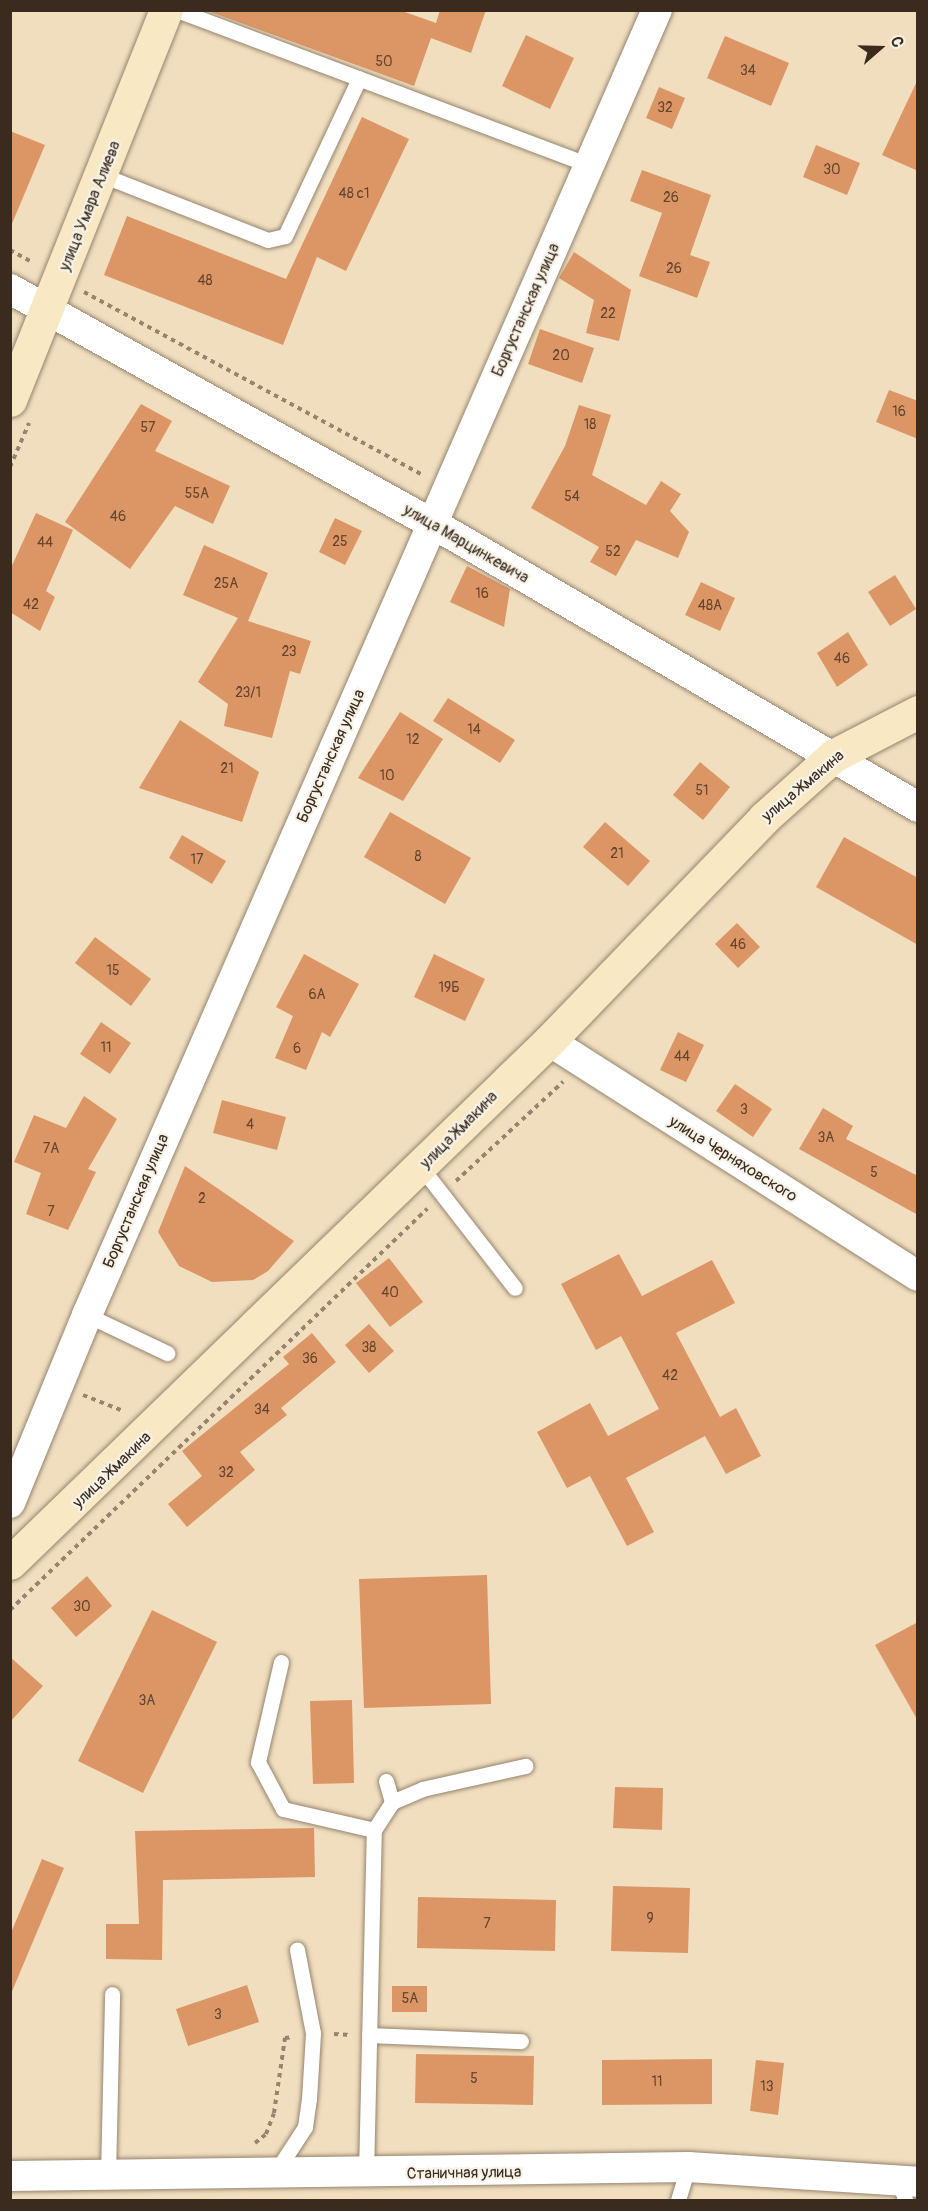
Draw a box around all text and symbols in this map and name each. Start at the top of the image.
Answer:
north arrow [850,18,910,78]
text: С [886,34,908,50]
house number: 50 [375,54,393,70]
house number: 34 [740,63,756,79]
house number: 32 [657,100,673,116]
street label: улица Умара Алиева [55,138,125,274]
house number: 30 [823,162,841,178]
house number: 48 с1 [339,186,369,202]
house number: 26 [663,190,679,206]
street label: Боргустанская улица [488,240,564,380]
house number: 26 [666,261,682,277]
house number: 48 [197,273,213,289]
house number: 22 [600,306,616,322]
house number: 20 [552,348,570,364]
house number: 16 [892,404,906,420]
house number: 18 [584,417,596,433]
house number: 57 [141,420,155,436]
house number: 55А [185,486,209,502]
house number: 54 [564,489,580,505]
street label: улица Марцинкевича [400,500,532,588]
house number: 46 [110,509,126,525]
house number: 25 [332,534,348,550]
house number: 44 [37,535,53,551]
house number: 52 [605,544,621,560]
house number: 25А [214,576,238,592]
house number: 16 [475,586,489,602]
house number: 42 [23,597,39,613]
house number: 48А [698,598,722,614]
house number: 23 [281,644,297,660]
house number: 46 [834,651,850,667]
house number: 23/1 [235,685,261,701]
street label: Боргустанская улица [293,686,369,826]
house number: 14 [467,722,481,738]
house number: 12 [406,732,420,748]
street label: улица Жмакина [758,746,848,826]
house number: 21 [220,761,234,777]
house number: 10 [379,768,395,784]
house number: 51 [695,783,709,799]
house number: 21 [610,846,624,862]
house number: 8 [414,849,422,865]
house number: 17 [191,852,203,868]
house number: 46 [730,937,746,953]
house number: 15 [106,963,120,979]
house number: 19Б [438,980,460,996]
house number: 6А [308,987,326,1003]
house number: 11 [101,1040,111,1056]
house number: 6 [293,1041,301,1057]
house number: 44 [674,1049,690,1065]
street label: улица Жмакина [416,1087,502,1173]
house number: 3 [740,1102,748,1118]
street label: улица Черняховского [665,1112,801,1206]
house number: 4 [246,1117,254,1133]
house number: 3А [818,1130,834,1146]
street label: Боргустанская улица [99,1131,173,1271]
house number: 7А [43,1141,59,1157]
house number: 5 [870,1165,878,1181]
house number: 2 [198,1191,206,1207]
house number: 7 [47,1204,55,1220]
house number: 40 [381,1285,399,1301]
house number: 38 [362,1340,376,1356]
house number: 36 [302,1351,318,1367]
house number: 42 [662,1368,678,1384]
house number: 34 [254,1402,270,1418]
street label: улица Жмакина [69,1428,155,1512]
house number: 32 [218,1465,234,1481]
house number: 30 [73,1599,91,1615]
house number: 3А [139,1693,155,1709]
house number: 9 [646,1911,654,1927]
house number: 7 [483,1916,491,1932]
house number: 5А [402,1991,418,2007]
house number: 3 [214,2007,222,2023]
house number: 5 [470,2071,478,2087]
house number: 11 [652,2074,662,2090]
house number: 13 [760,2079,774,2095]
street label: Станичная улица [406,2162,522,2184]

